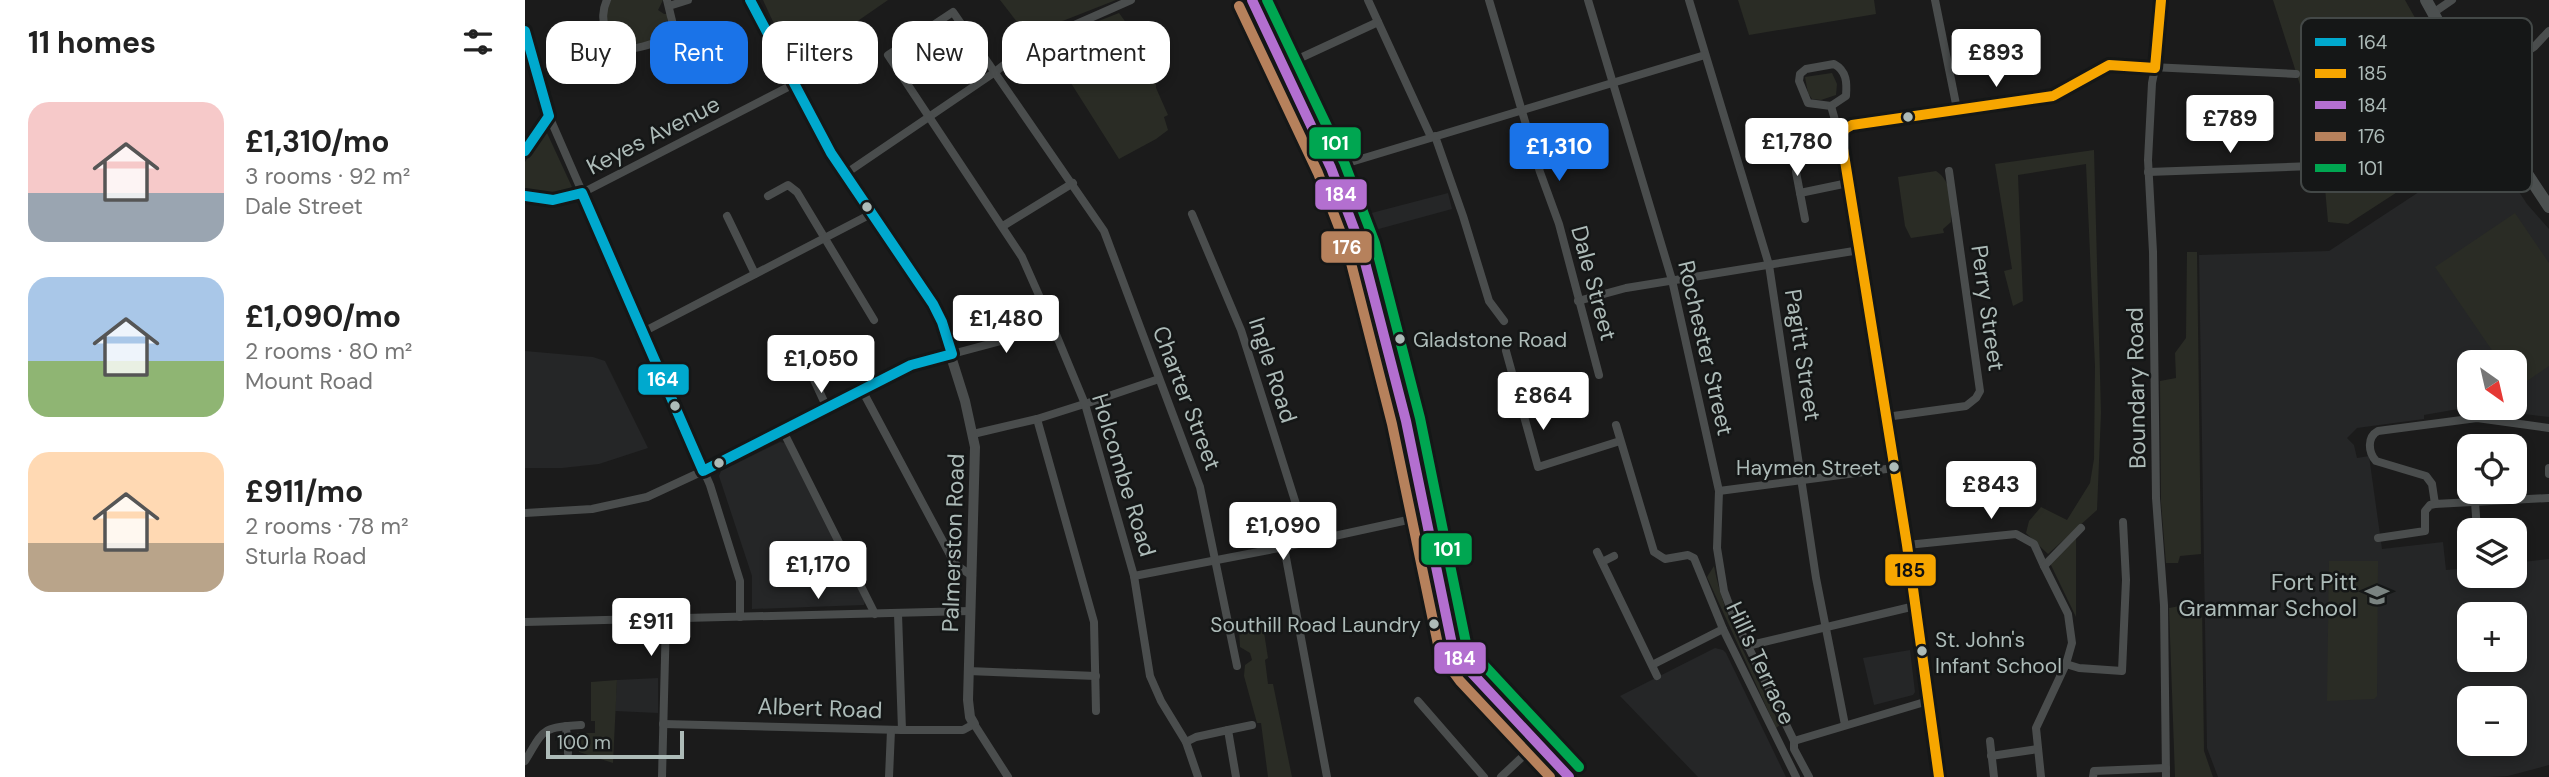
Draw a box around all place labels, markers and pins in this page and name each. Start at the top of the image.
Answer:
pin: £893 [1955,29,2037,89]
pin: £789 [2189,96,2271,155]
unlabelled marker [1901,110,1915,124]
pin: £1,780 [1740,118,1854,178]
pin: £1,310 [1502,124,1616,183]
unlabelled marker [860,200,874,214]
pin: £1,480 [949,296,1063,355]
place label: Gladstone Road [1413,326,1567,354]
marker: Gladstone Road [1393,332,1407,346]
pin: £1,050 [764,336,878,395]
pin: £864 [1502,372,1584,432]
unlabelled marker [668,399,682,413]
place label: Haymen Street [1736,454,1881,482]
unlabelled marker [712,456,726,470]
marker: Haymen Street [1887,460,1901,474]
pin: £843 [1950,462,2032,521]
pin: £1,090 [1226,503,1340,562]
pin: £1,170 [761,542,875,601]
place label: Fort Pitt Grammar School [2178,567,2357,623]
school or university icon: Fort Pitt Grammar School [2363,581,2391,609]
pin: £911 [610,598,692,658]
place label: Southill Road Laundry [1210,611,1421,639]
marker: Southill Road Laundry [1427,617,1441,631]
place label: St. John's Infant School [1935,626,2062,680]
marker: St. John's Infant School [1915,644,1929,658]

